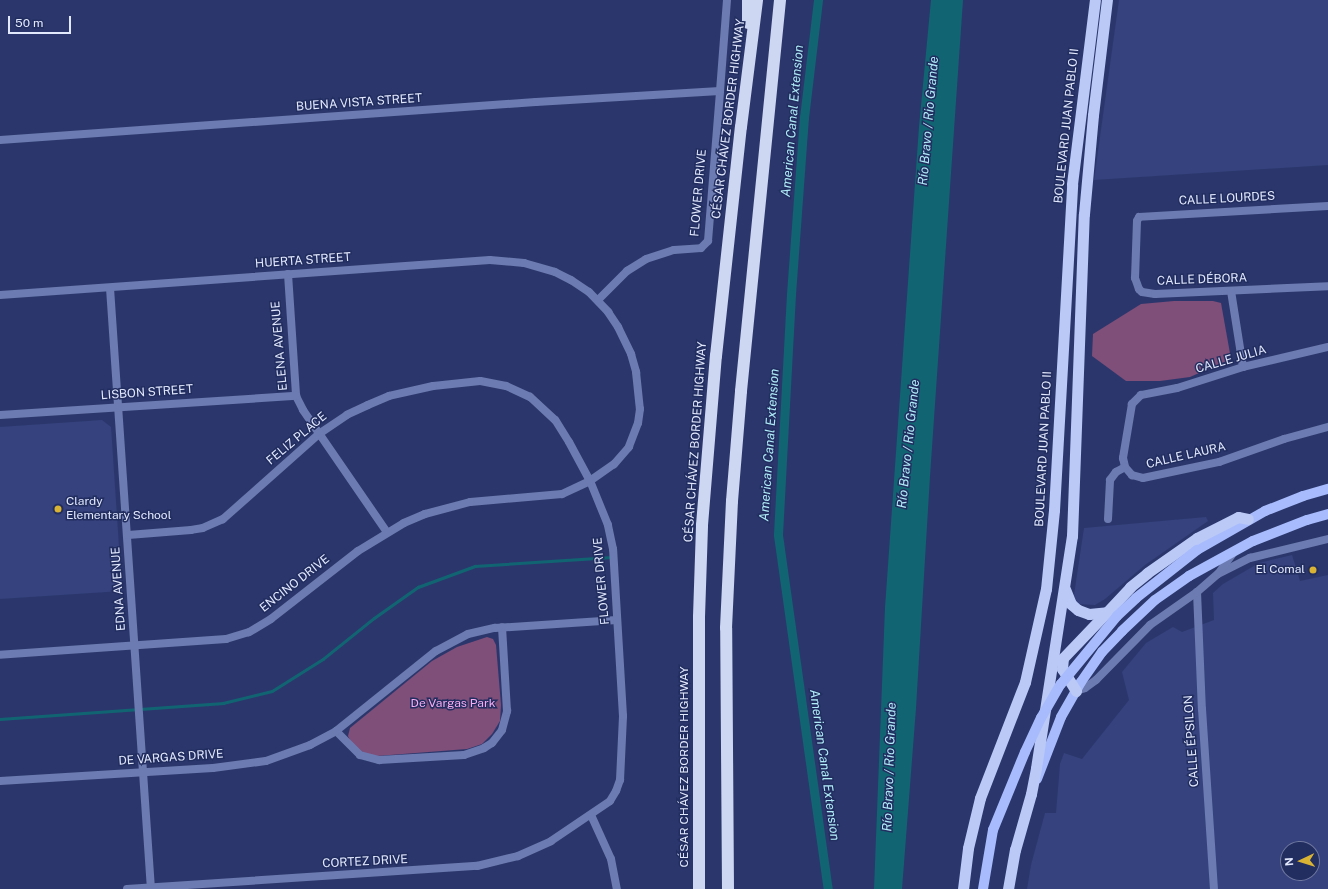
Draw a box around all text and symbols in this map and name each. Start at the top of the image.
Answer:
scale bar [10,8,73,34]
text: 50 m [15,16,43,30]
street label: CÉSAR CHÁVEZ BORDER HIGHWAY [710,18,748,220]
water label: American Canal Extension [779,44,807,198]
street label: BOULEVARD JUAN PABLO II [1052,48,1082,204]
water label: Río Bravo / Rio Grande [916,56,942,186]
street label: BUENA VISTA STREET [295,91,423,115]
street label: FLOWER DRIVE [688,149,710,237]
street label: CALLE LOURDES [1178,189,1276,209]
street label: HUERTA STREET [255,250,351,272]
street label: CALLE DÉBORA [1157,271,1247,289]
street label: ELENA AVENUE [269,301,291,391]
street label: CÉSAR CHÁVEZ BORDER HIGHWAY [682,341,710,543]
street label: CALLE JULIA [1194,343,1268,377]
water label: American Canal Extension [757,368,783,522]
street label: BOULEVARD JUAN PABLO II [1033,371,1055,527]
water label: Río Bravo / Rio Grande [894,379,924,509]
street label: LISBON STREET [100,383,194,403]
street label: FELIZ PLACE [264,410,330,468]
street label: CALLE LAURA [1145,440,1227,472]
place label: Clardy Elementary School [66,495,171,523]
marker: Clardy Elementary School [53,504,63,514]
street label: FLOWER DRIVE [591,537,613,625]
street label: EDNA AVENUE [109,547,129,631]
street label: ENCINO DRIVE [257,552,333,616]
place label: El Comal [1255,563,1305,577]
marker: El Comal [1308,565,1318,575]
street label: CÉSAR CHÁVEZ BORDER HIGHWAY [678,666,692,868]
water label: American Canal Extension [806,688,842,842]
street label: CALLE ÉPSILON [1182,695,1202,787]
park label: De Vargas Park [410,697,496,711]
water label: Río Bravo / Rio Grande [880,702,900,832]
street label: DE VARGAS DRIVE [118,747,224,769]
north arrow [1280,841,1320,881]
street label: CORTEZ DRIVE [322,853,408,871]
text: N [1283,857,1295,866]

